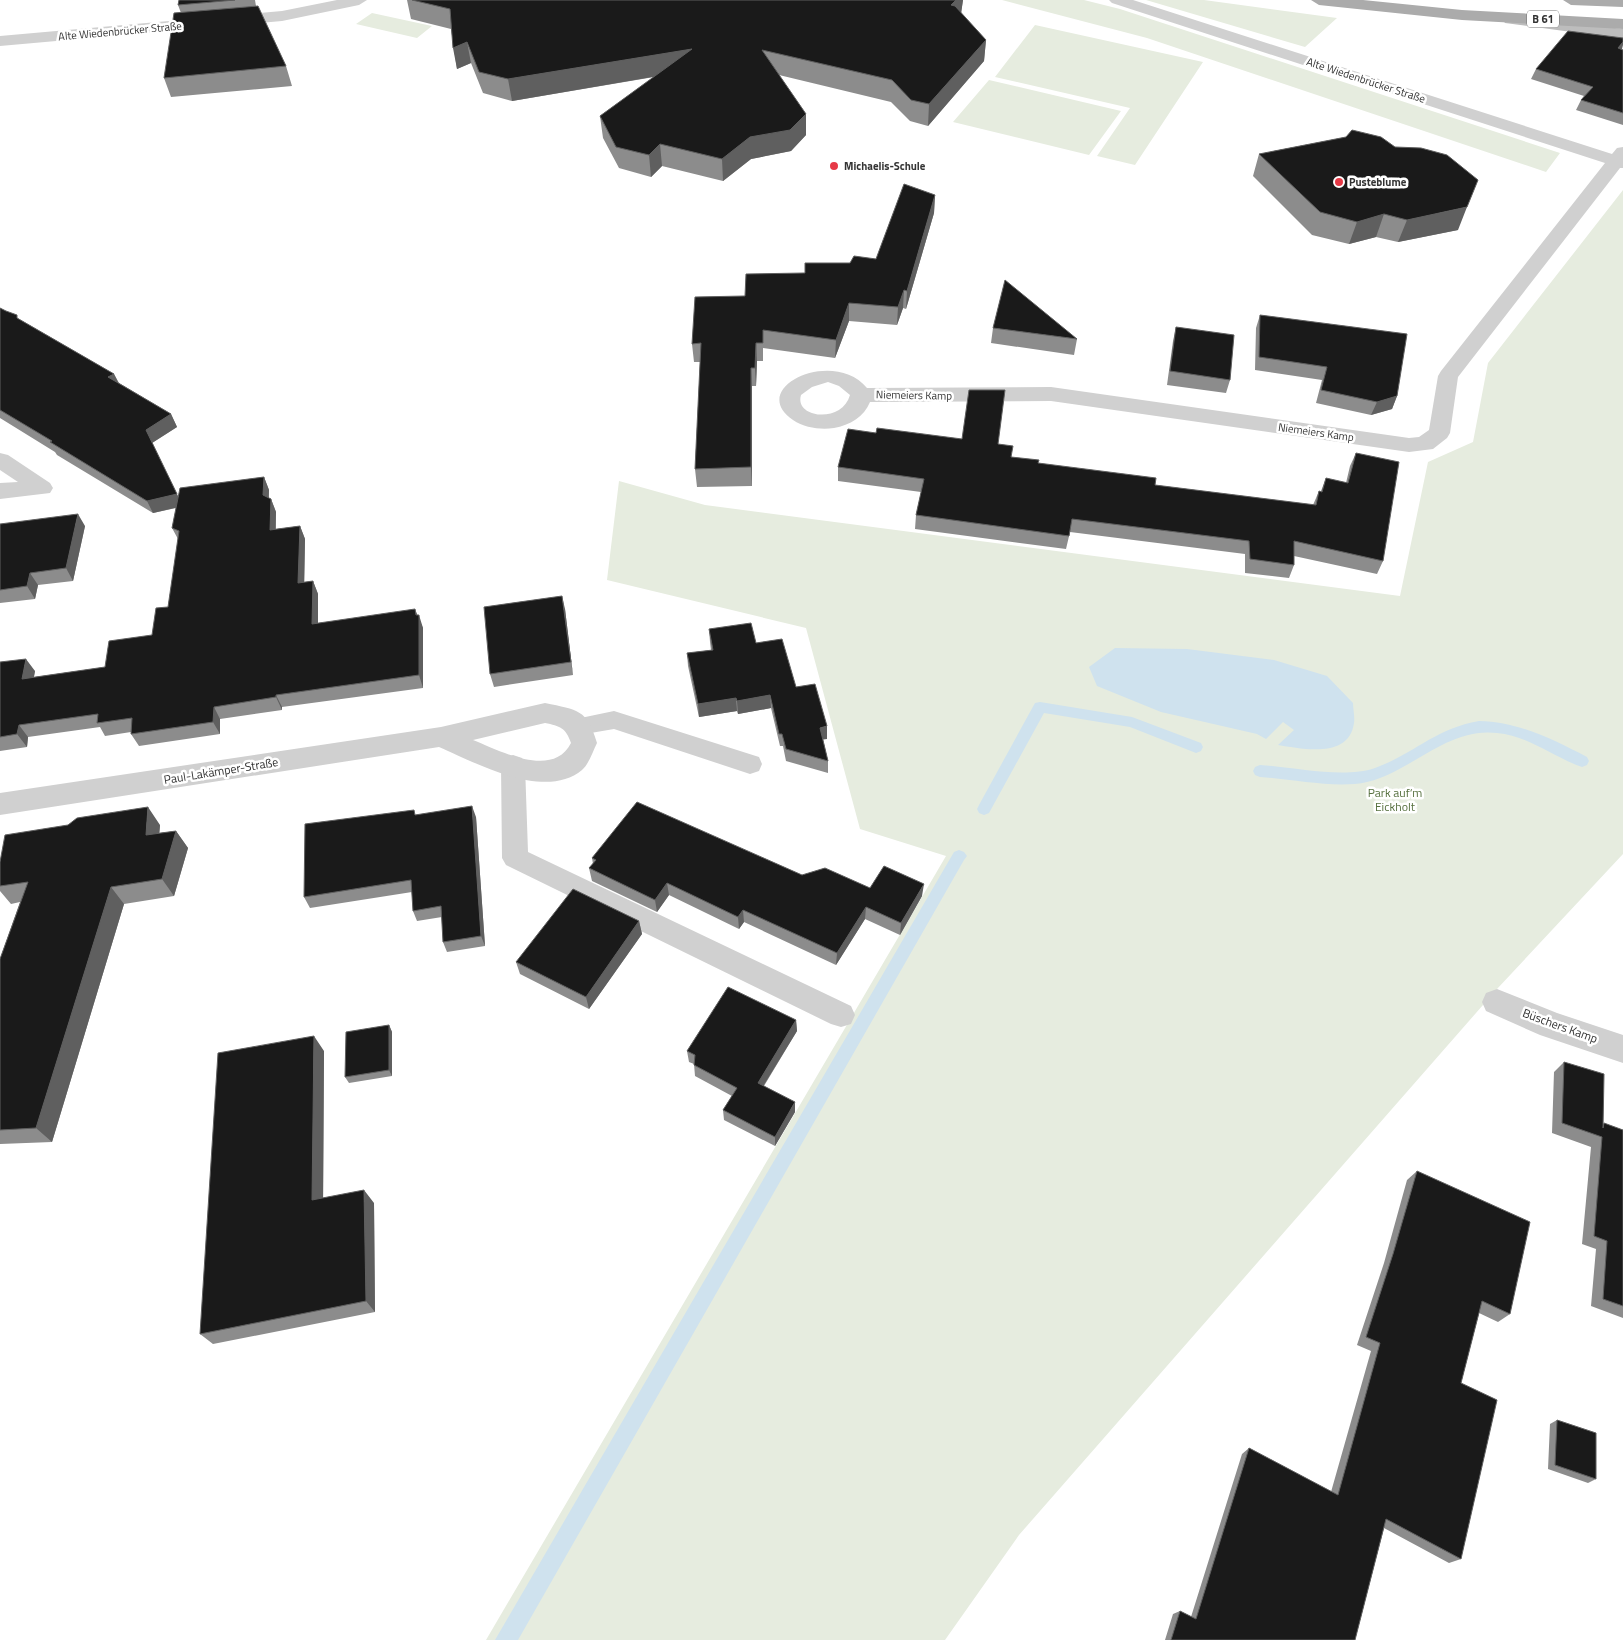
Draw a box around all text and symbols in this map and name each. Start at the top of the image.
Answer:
road number: B 61 [1527,10,1559,28]
street label: Alte Wiedenbrücker Straße [58,18,183,44]
street label: Alte Wiedenbrücker Straße [1305,53,1428,107]
place label: Michaelis-Schule [844,158,926,174]
marker: Michaelis-Schule [828,160,840,172]
place label: Pusteblume [1349,174,1407,190]
marker: Pusteblume [1333,176,1345,188]
street label: Niemeiers Kamp [876,386,952,404]
street label: Niemeiers Kamp [1277,419,1355,445]
street label: Paul-Lakämper-Straße [162,752,280,789]
park label: Park auf‘m Eickholt [1368,783,1422,816]
street label: Büschers Kamp [1520,1003,1600,1048]

